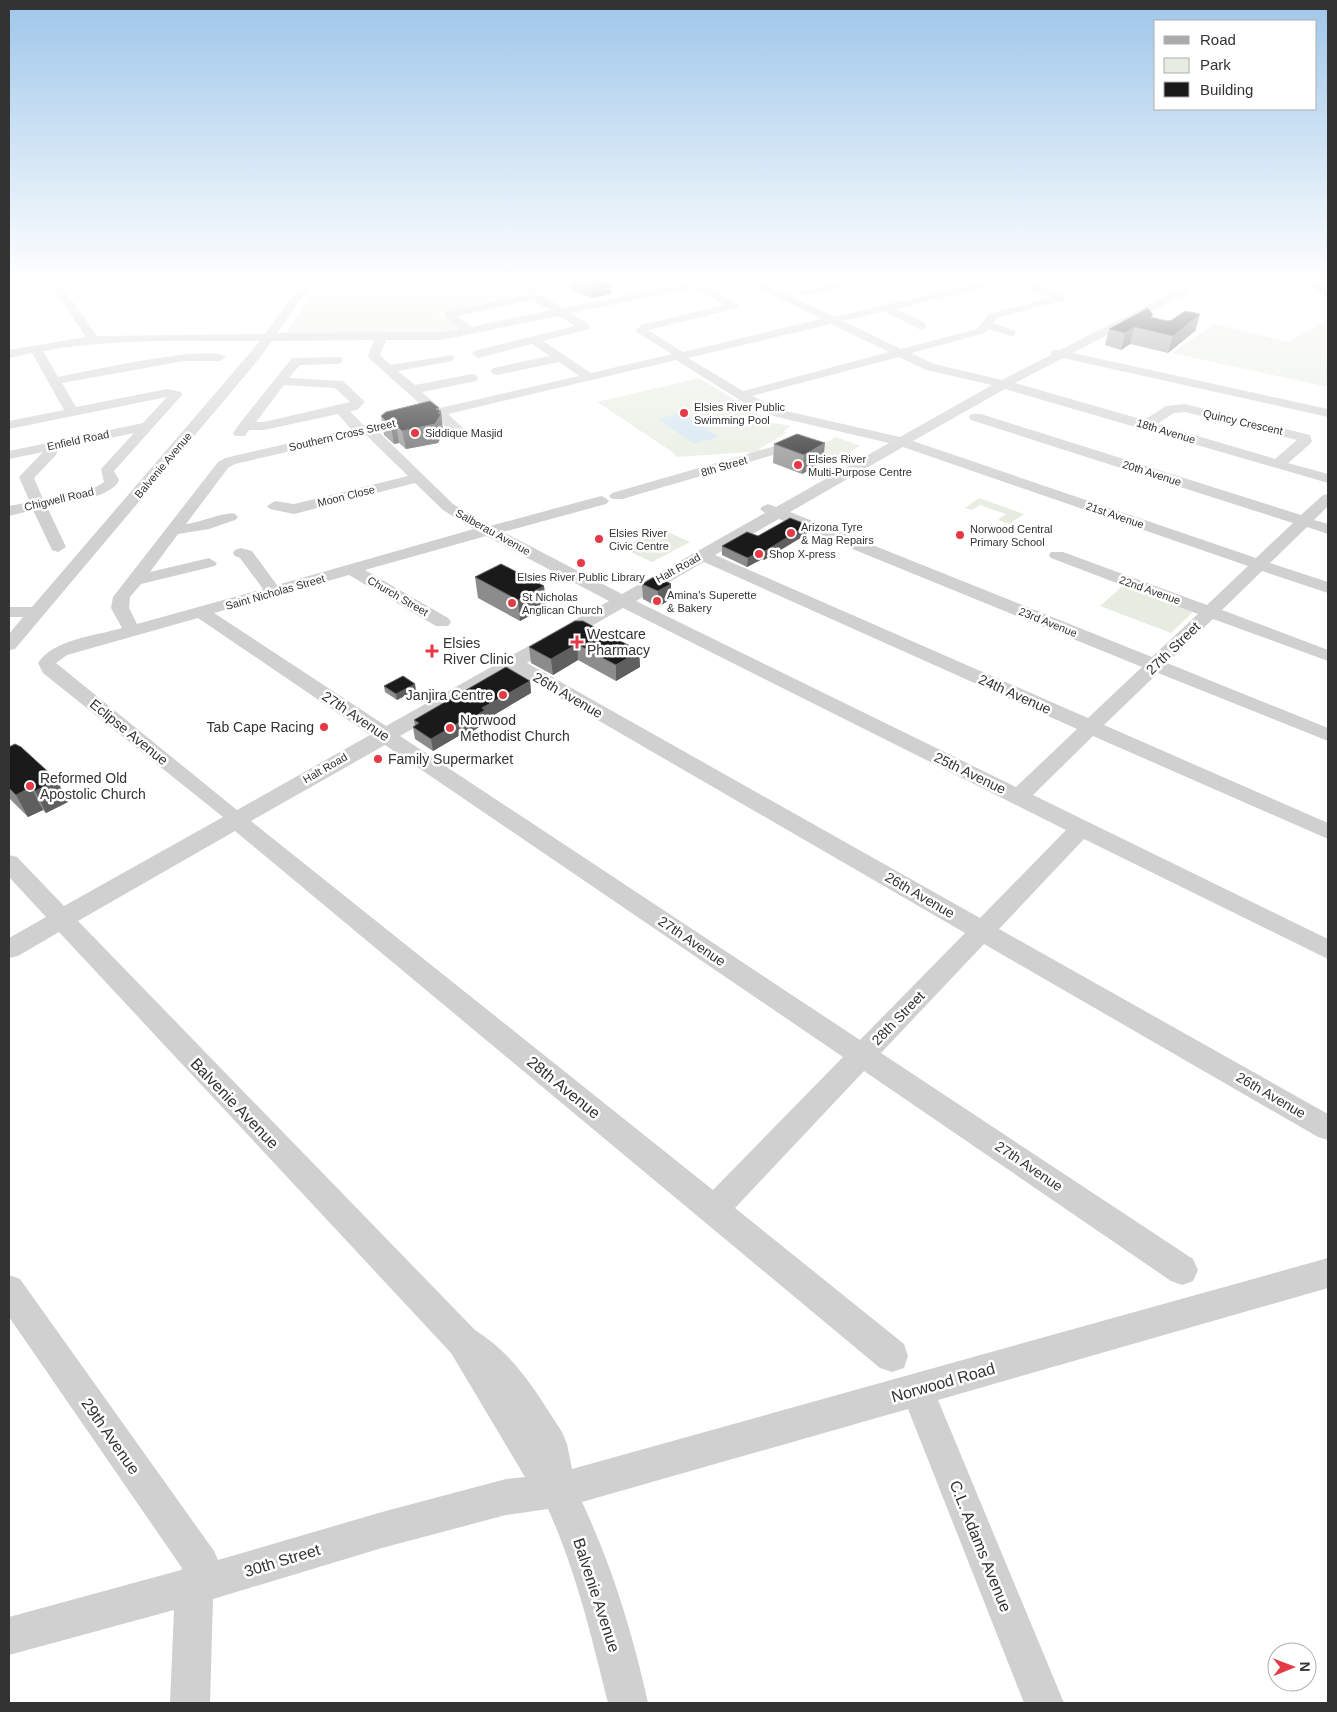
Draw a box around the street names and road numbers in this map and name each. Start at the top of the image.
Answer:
street label: Quincy Crescent [1202,407,1284,437]
street label: 18th Avenue [1135,416,1197,446]
street label: Southern Cross Street [288,417,396,453]
street label: Enfield Road [46,428,110,452]
street label: Balvenie Avenue [132,430,194,500]
street label: 8th Street [699,454,749,478]
street label: 20th Avenue [1121,458,1183,488]
street label: Moon Close [316,483,376,509]
street label: Chigwell Road [23,485,95,513]
street label: 21st Avenue [1085,500,1145,530]
street label: Salberau Avenue [454,506,532,558]
street label: Halt Road [654,551,702,585]
street label: Saint Nicholas Street [224,572,326,612]
street label: 22nd Avenue [1118,573,1182,607]
street label: Church Street [366,574,430,618]
street label: 23rd Avenue [1017,605,1079,639]
street label: 27th Street [1143,618,1203,678]
street label: 26th Avenue [530,669,606,721]
street label: 24th Avenue [976,671,1054,717]
street label: 27th Avenue [319,688,393,744]
street label: Eclipse Avenue [87,696,171,768]
street label: 25th Avenue [932,749,1009,797]
street label: Halt Road [301,751,349,785]
street label: 26th Avenue [882,869,958,921]
street label: 27th Avenue [655,913,729,969]
street label: 28th Street [868,988,928,1048]
street label: 28th Avenue [524,1053,604,1122]
street label: Balvenie Avenue [187,1055,282,1152]
street label: 26th Avenue [1233,1069,1309,1121]
street label: 27th Avenue [992,1138,1066,1194]
street label: Norwood Road [889,1360,997,1405]
street label: 29th Avenue [78,1395,143,1478]
street label: C.L. Adams Avenue [946,1478,1015,1614]
street label: Balvenie Avenue [570,1536,623,1654]
street label: 30th Street [242,1541,323,1580]

